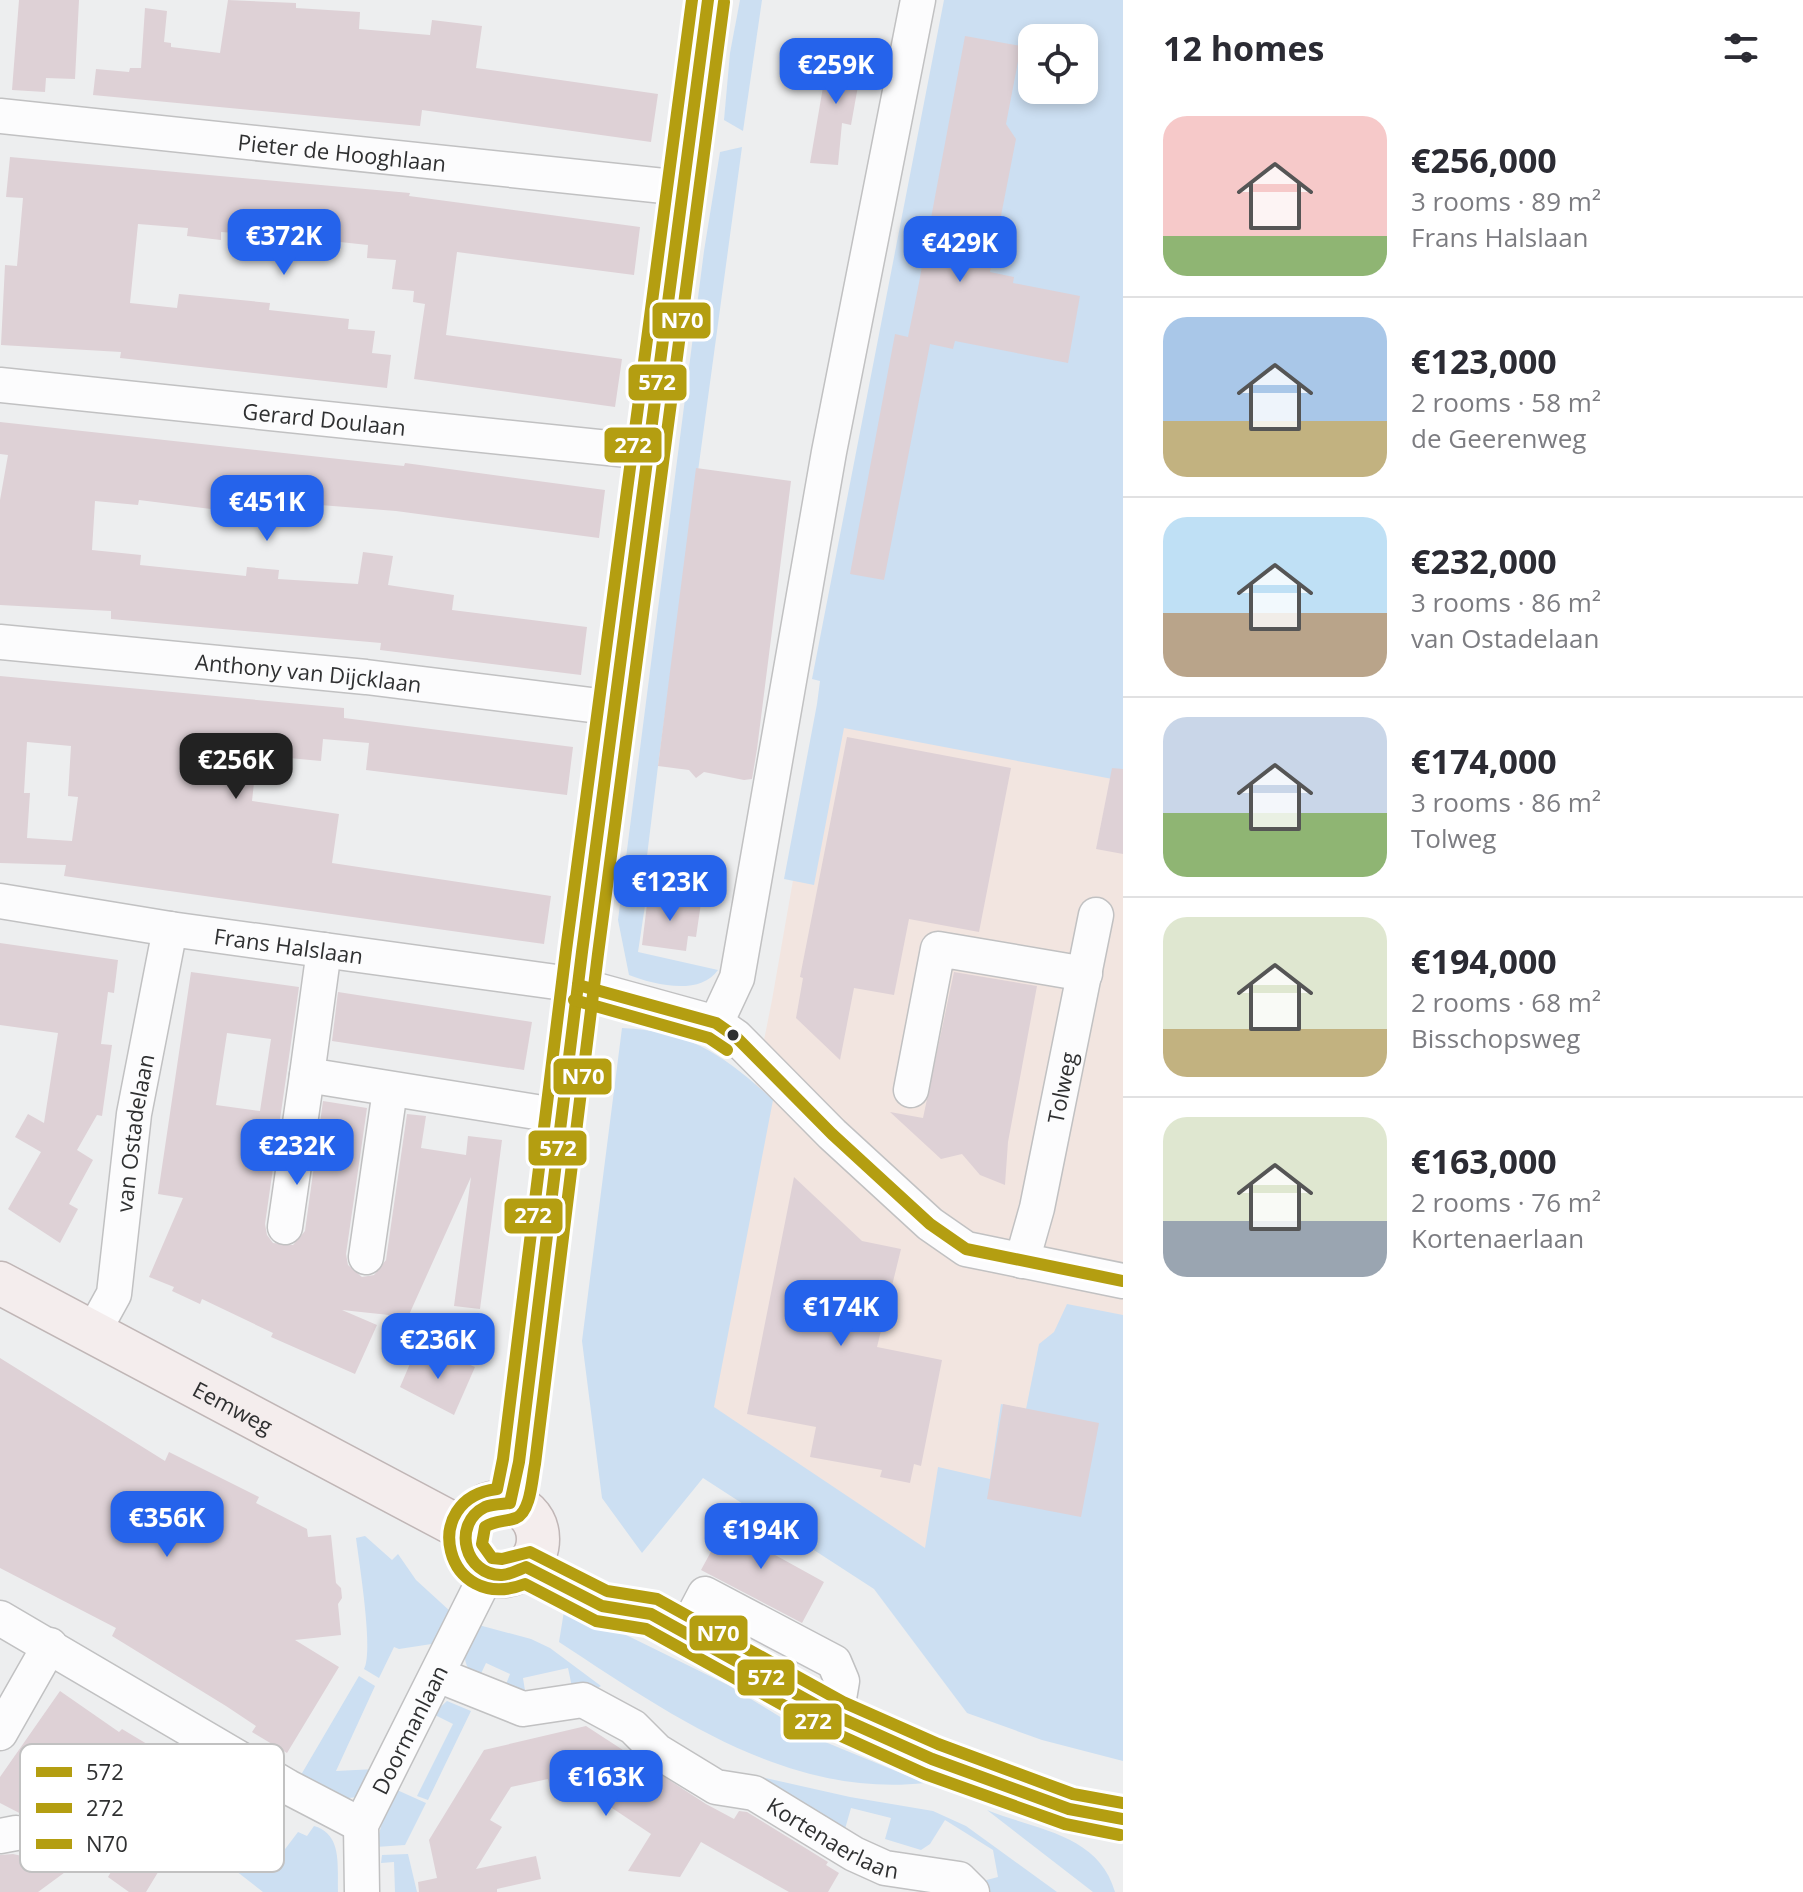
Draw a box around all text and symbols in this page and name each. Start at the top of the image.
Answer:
map controls [1018,24,1098,104]
button: locate [1018,24,1098,104]
text: 12 homes [1163,25,1324,71]
icon: filters [1719,26,1763,70]
pin: €259K [780,38,892,106]
text: €259K [798,46,874,82]
street label: Pieter de Hooghlaan [236,126,448,178]
text: €256,000 [1411,137,1557,183]
icon: home [1227,148,1323,244]
text: 3 rooms · 89 m² [1411,183,1601,219]
pin: €372K [228,209,340,277]
pin: €429K [904,216,1016,284]
text: €372K [246,217,322,253]
text: Frans Halslaan [1411,219,1589,255]
text: €429K [922,224,998,260]
line badge: N70 [651,301,712,340]
text: N70 [660,304,704,334]
text: €123,000 [1411,338,1557,384]
icon: home [1227,349,1323,445]
line badge: 572 [627,363,688,402]
text: 572 [638,366,676,396]
text: 2 rooms · 58 m² [1411,384,1601,420]
street label: Gerard Doulaan [241,395,407,442]
text: de Geerenweg [1411,420,1586,456]
line badge: 272 [603,426,663,464]
text: 272 [614,429,652,459]
pin: €451K [211,475,323,543]
text: €451K [229,483,305,519]
text: €232,000 [1411,538,1557,584]
icon: home [1227,549,1323,645]
text: 3 rooms · 86 m² [1411,584,1601,620]
text: van Ostadelaan [1411,620,1599,656]
street label: Anthony van Dijcklaan [194,646,423,699]
pin: €256K [180,733,292,801]
text: €174,000 [1411,738,1557,784]
text: €256K [198,741,274,777]
icon: home [1227,749,1323,845]
text: 3 rooms · 86 m² [1411,784,1601,820]
text: Tolweg [1411,820,1496,856]
pin: €123K [614,855,726,923]
text: €123K [632,863,708,899]
street label: Frans Halslaan [212,920,365,970]
text: €194,000 [1411,938,1557,984]
icon: home [1227,949,1323,1045]
text: 2 rooms · 68 m² [1411,984,1601,1020]
text: Bisschopsweg [1411,1020,1580,1056]
unlabelled marker [725,1027,741,1043]
street label: Tolweg [1039,1049,1083,1126]
street label: van Ostadelaan [108,1051,160,1214]
line badge: N70 [552,1057,613,1096]
text: N70 [561,1060,605,1090]
pin: €232K [241,1119,353,1187]
text: €232K [259,1127,335,1163]
line badge: 572 [527,1129,588,1167]
text: 572 [539,1132,577,1162]
text: €163,000 [1411,1138,1557,1184]
icon: home [1227,1149,1323,1245]
text: 2 rooms · 76 m² [1411,1184,1601,1220]
line badge: 272 [503,1197,564,1235]
text: 272 [514,1199,552,1229]
text: Kortenaerlaan [1411,1220,1584,1256]
pin: €174K [785,1280,897,1348]
text: €174K [803,1288,879,1324]
pin: €236K [382,1313,494,1381]
text: €236K [400,1321,476,1357]
street label: Eemweg [188,1373,278,1440]
pin: €356K [111,1491,223,1559]
text: €356K [129,1499,205,1535]
pin: €194K [705,1503,817,1571]
text: €194K [723,1511,799,1547]
line badge: N70 [688,1614,749,1652]
text: N70 [696,1617,740,1647]
line badge: 572 [736,1658,796,1697]
street label: Doormanlaan [364,1660,454,1799]
text: 572 [747,1661,785,1691]
line badge: 272 [782,1702,843,1741]
text: 272 [794,1705,832,1735]
legend [20,1744,284,1872]
pin: €163K [550,1750,662,1818]
text: 572 [86,1756,124,1786]
text: €163K [568,1758,644,1794]
street label: Kortenaerlaan [762,1790,901,1885]
text: 272 [86,1792,124,1822]
text: N70 [86,1828,128,1858]

